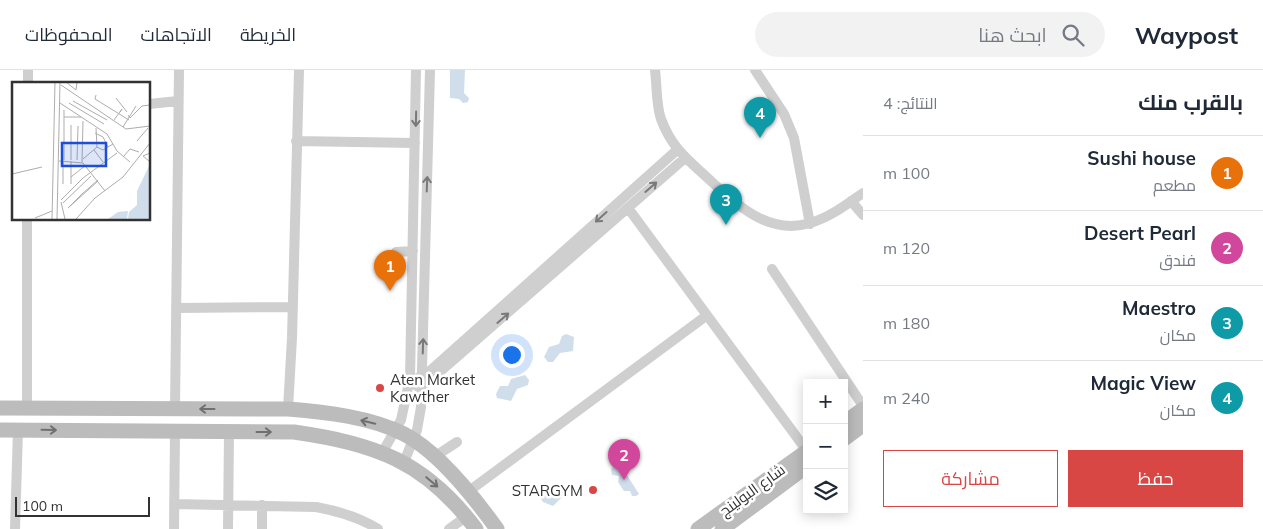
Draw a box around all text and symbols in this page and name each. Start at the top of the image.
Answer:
search box [755,12,1105,57]
text: Waypost [1135,20,1238,50]
icon: search [1059,21,1087,49]
text: المحفوظات [25,23,113,46]
text: الاتجاهات [141,23,212,46]
text: الخريطة [240,23,296,46]
text: ابحث هنا [978,23,1047,47]
inset map [12,82,150,220]
text: بالقرب منك [1138,89,1243,115]
text: النتائج: 4 [883,93,938,113]
pin: 4 [744,97,776,138]
one-way arrow [411,110,420,126]
text: Sushi house [1087,146,1196,170]
text: 100 m [883,163,930,183]
text: 1 [1222,163,1232,183]
text: مطعم [1153,175,1196,195]
one-way arrow [422,176,432,192]
one-way arrow [645,181,658,193]
pin: 3 [710,184,742,225]
one-way arrow [595,211,608,223]
text: Desert Pearl [1084,221,1196,245]
text: 120 m [883,238,930,258]
text: 2 [1222,238,1232,258]
pin: 1 [374,250,406,291]
text: فندق [1159,250,1196,270]
text: Maestro [1122,296,1196,320]
one-way arrow [496,312,509,323]
text: 180 m [883,313,930,333]
text: 3 [1222,313,1232,333]
text: مكان [1160,325,1196,345]
one-way arrow [418,338,428,354]
your location [499,342,525,368]
place label: Aten Market Kawther [390,370,475,406]
text: Magic View [1090,371,1196,395]
map controls [803,379,848,514]
button: + [803,379,848,424]
marker: Aten Market Kawther [374,382,386,394]
text: 240 m [883,388,930,408]
text: 4 [1222,388,1232,408]
text: مكان [1160,400,1196,420]
one-way arrow [199,404,216,414]
one-way arrow [361,417,377,426]
button: − [803,424,848,469]
one-way arrow [40,425,56,435]
one-way arrow [255,427,271,437]
pin: 2 [608,439,640,480]
button: مشاركة [883,450,1058,507]
button: حفظ [1068,450,1243,507]
street label: شارع البولينج [715,460,790,522]
button: layers [803,469,848,514]
one-way arrow [426,477,439,488]
place label: STARGYM [512,481,583,500]
marker: STARGYM [587,484,599,496]
scale bar [15,494,150,517]
text: 100 m [22,497,63,515]

